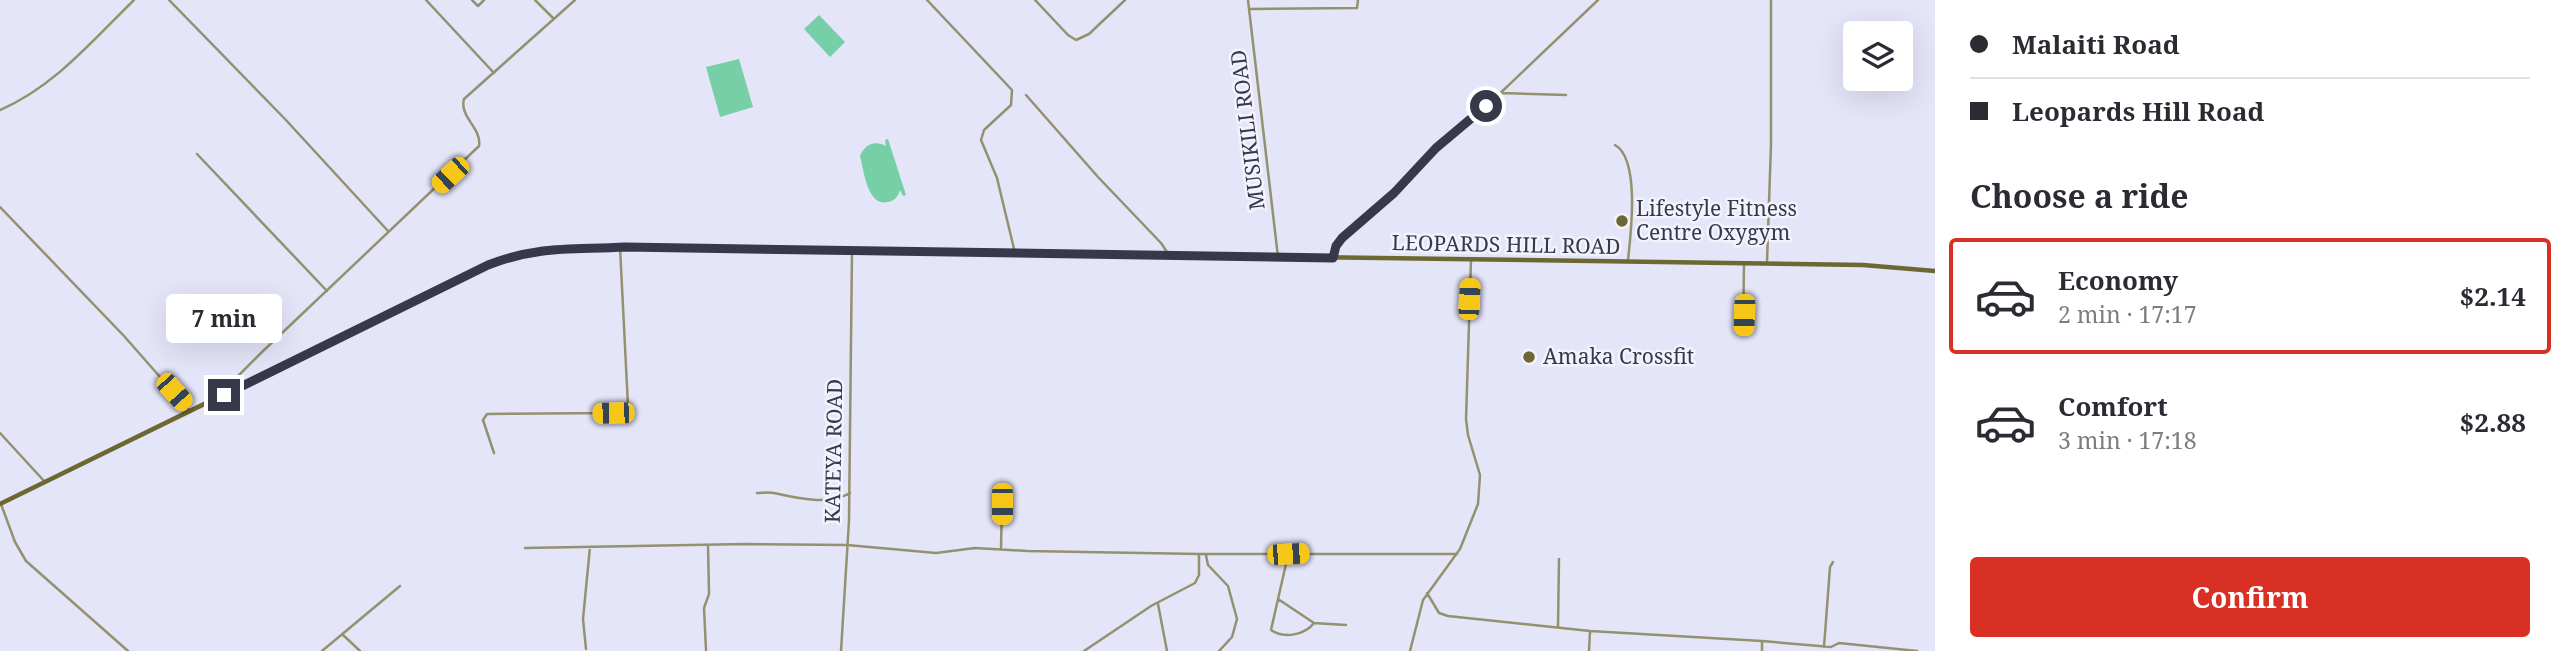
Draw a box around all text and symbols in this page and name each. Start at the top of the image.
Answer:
map controls [1843,21,1913,91]
button: layers [1843,21,1913,91]
text: Malaiti Road [2012,26,2180,62]
street label: MUSIKILI ROAD [1223,48,1271,212]
route start [1470,90,1502,122]
text: Leopards Hill Road [2012,93,2264,129]
car [428,153,473,197]
text: Choose a ride [1970,174,2189,217]
place label: Lifestyle Fitness Centre Oxygym [1636,194,1797,246]
marker: Lifestyle Fitness Centre Oxygym [1614,213,1630,229]
street label: LEOPARDS HILL ROAD [1391,228,1621,260]
text: Economy [2058,262,2178,298]
icon: car [1974,265,2037,328]
car [1458,277,1481,321]
text: $2.14 [2460,278,2526,314]
callout: 7 min [166,294,282,342]
car [1733,294,1756,336]
text: 2 min · 17:17 [2058,298,2196,330]
text: 7 min [191,302,257,334]
place label: Amaka Crossfit [1543,342,1694,370]
marker: Amaka Crossfit [1521,349,1537,365]
car [153,369,196,415]
route end [208,379,240,411]
street label: KATEYA ROAD [818,379,848,523]
text: Comfort [2058,388,2168,424]
icon: car [1974,391,2037,454]
car [592,402,635,424]
text: $2.88 [2460,404,2526,440]
text: 3 min · 17:18 [2058,424,2196,456]
car [992,483,1013,525]
car [1267,542,1310,566]
button: Confirm [1970,557,2530,637]

